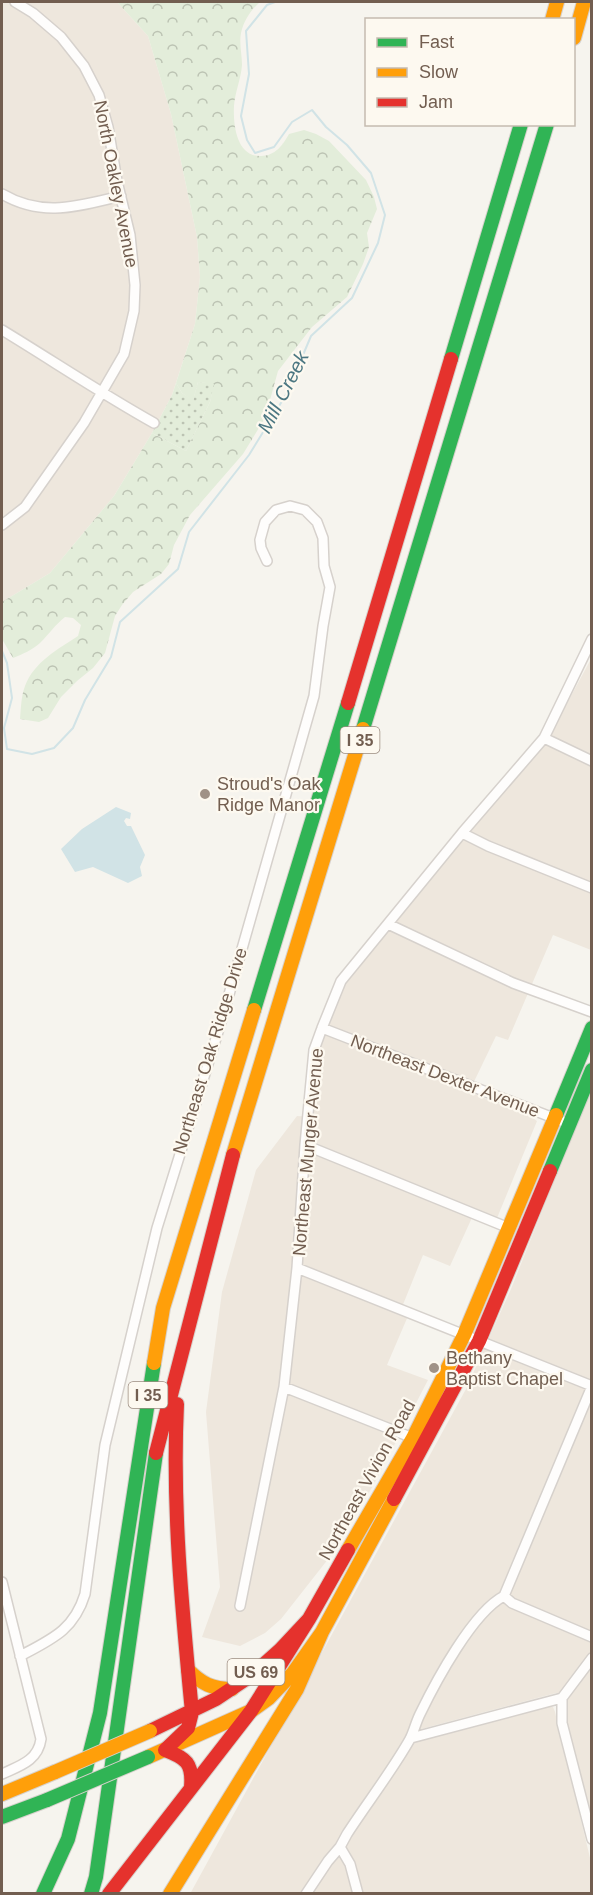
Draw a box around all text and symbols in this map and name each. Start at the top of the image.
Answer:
legend [365,18,575,126]
text: Fast [419,32,454,52]
text: Slow [419,62,459,82]
text: Jam [419,92,453,112]
street label: North Oakley Avenue [90,99,142,269]
water label: Mill Creek [253,347,313,437]
road number: I 35 [340,727,380,753]
place label: Stroud's Oak Ridge Manor [217,774,321,815]
marker: Stroud's Oak Ridge Manor [198,787,212,801]
street label: Northeast Oak Ridge Drive [169,945,251,1157]
street label: Northeast Dexter Avenue [348,1031,542,1121]
street label: Northeast Munger Avenue [289,1047,327,1257]
place label: Bethany Baptist Chapel [446,1348,563,1389]
marker: Bethany Baptist Chapel [427,1361,441,1375]
road number: I 35 [128,1382,168,1408]
street label: Northeast Vivion Road [315,1397,419,1563]
road number: US 69 [228,1659,284,1685]

